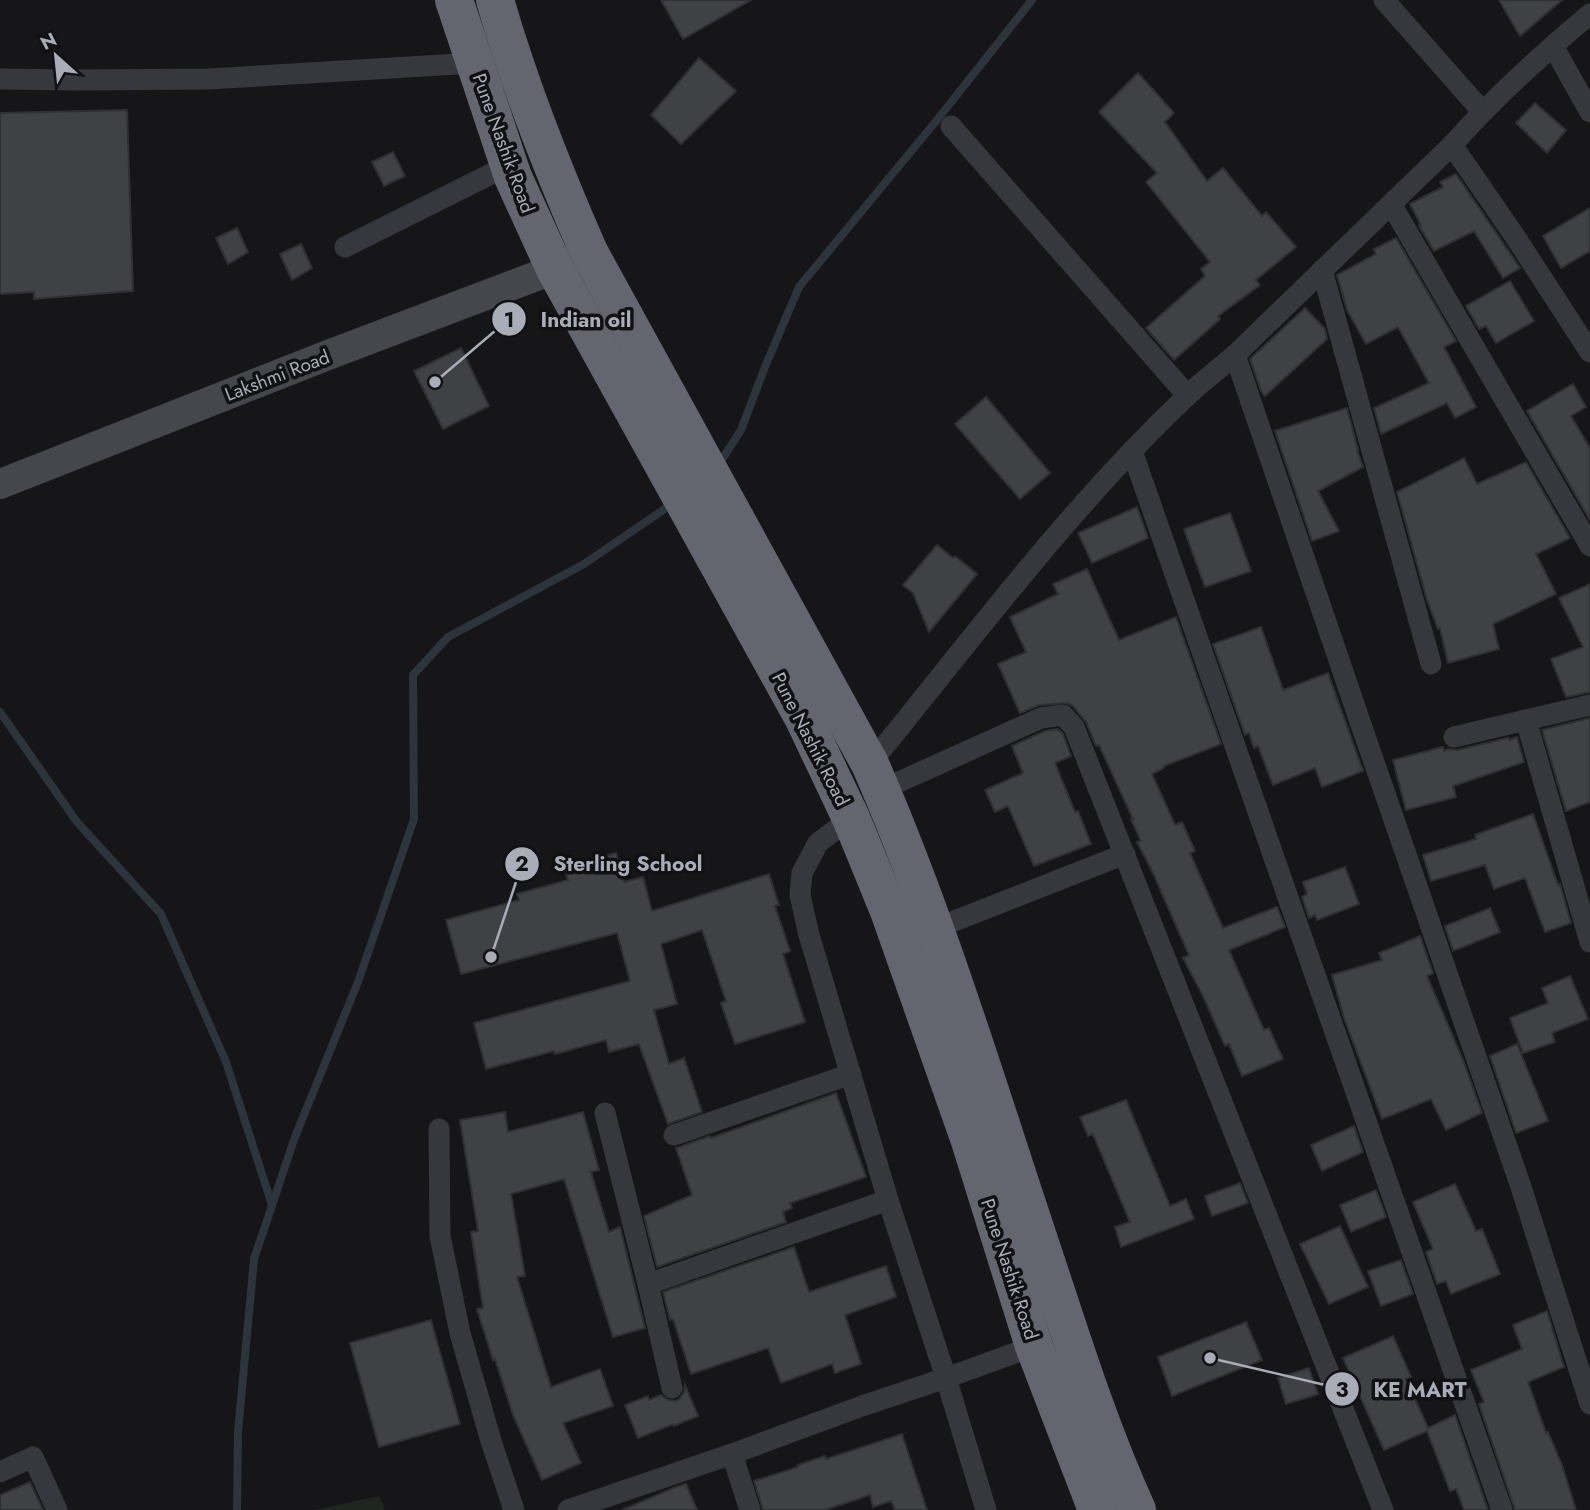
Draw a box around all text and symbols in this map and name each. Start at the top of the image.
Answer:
north arrow [21,21,91,91]
text: N [36,26,61,57]
street label: Pune Nashik Road [466,70,541,217]
callout: Indian oil [491,298,645,340]
text: 1 [504,305,514,335]
text: Indian oil [540,305,632,335]
street label: Lakshmi Road [221,343,333,408]
street label: Pune Nashik Road [765,668,856,811]
callout: Sterling School [504,843,716,885]
text: 2 [515,849,529,879]
text: Sterling School [553,849,703,879]
street label: Pune Nashik Road [974,1195,1045,1343]
callout: KE MART [1324,1368,1480,1410]
text: 3 [1335,1375,1349,1405]
text: KE MART [1373,1375,1467,1405]

